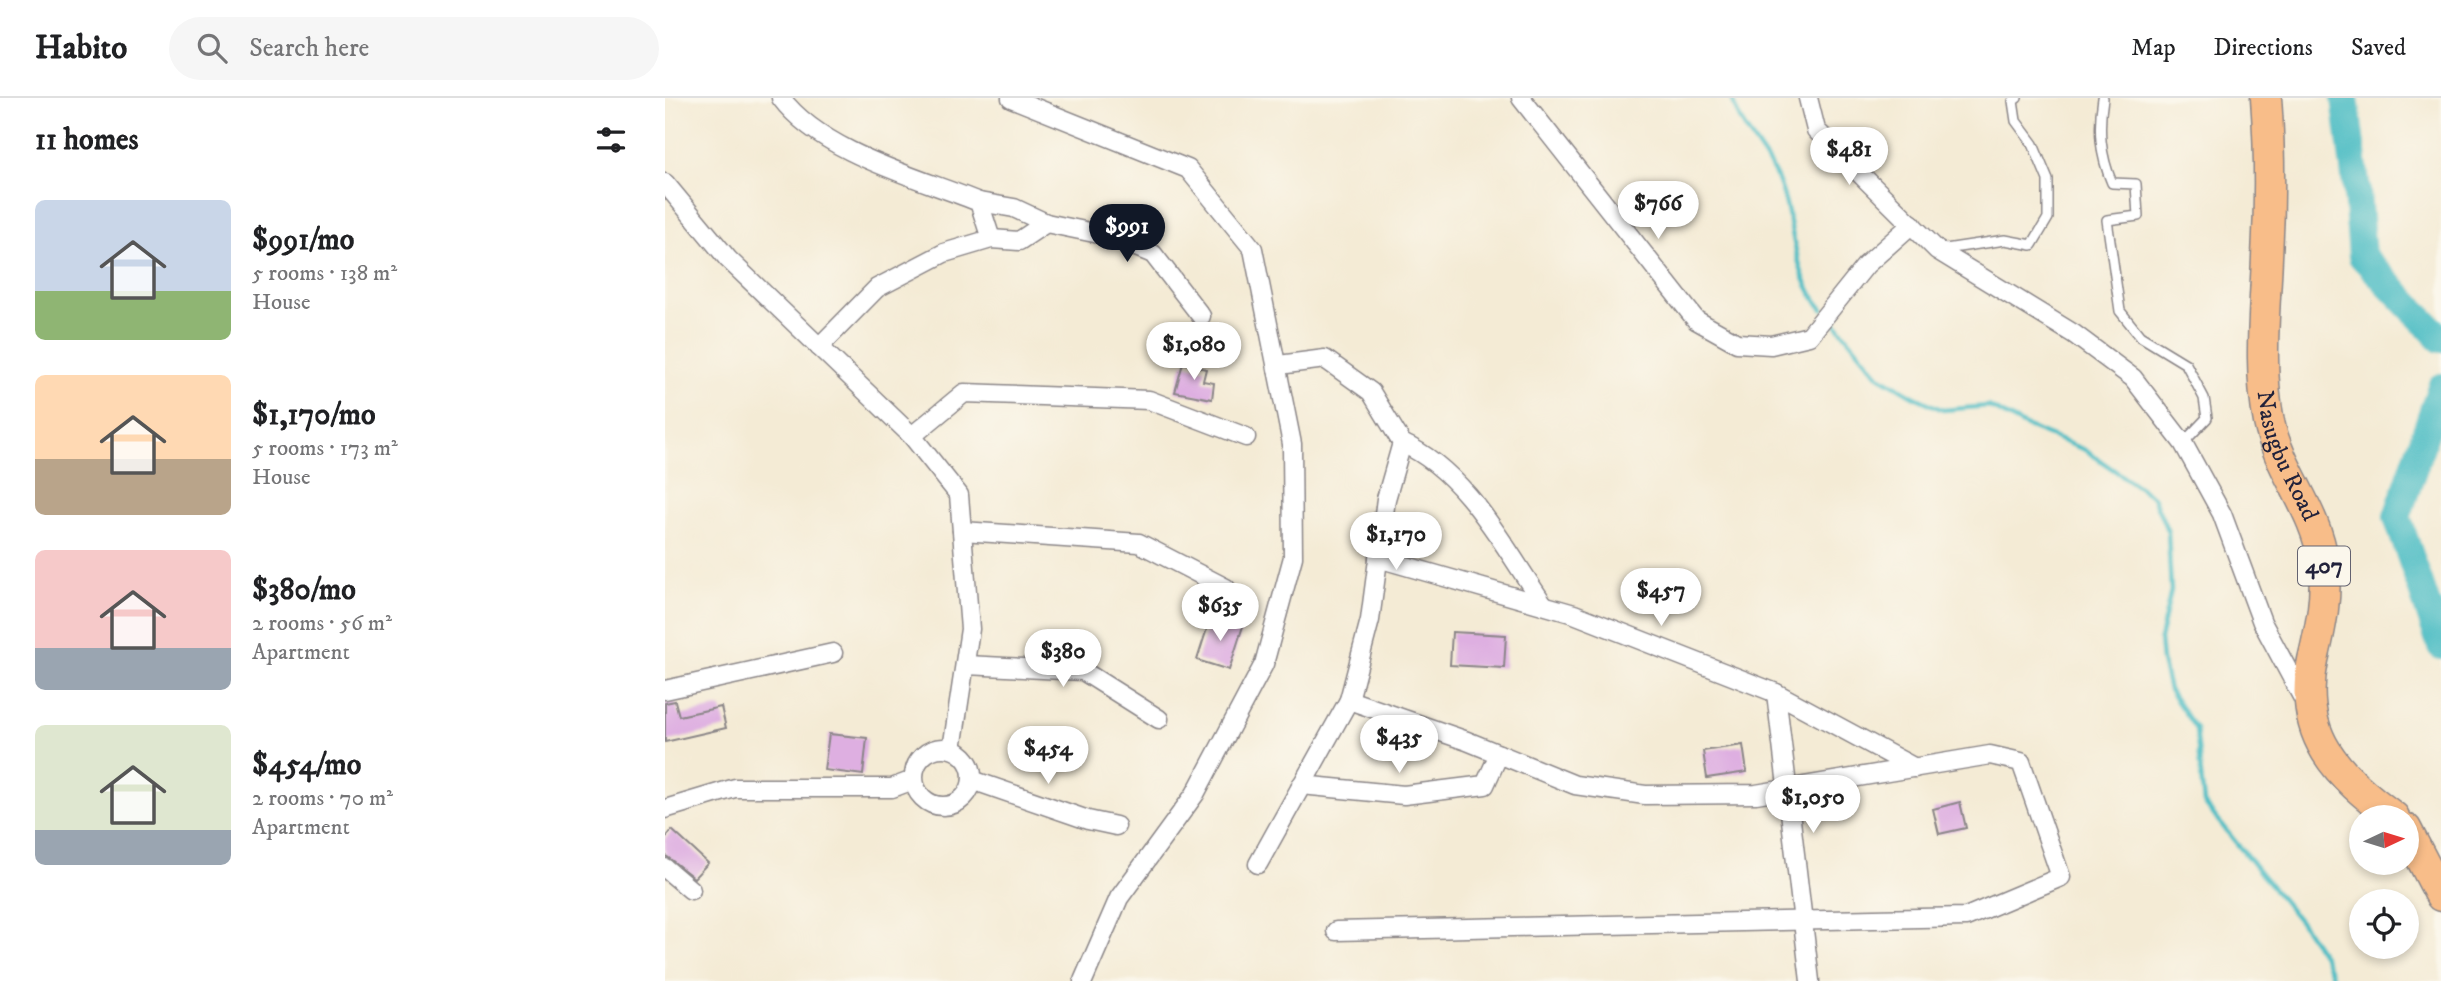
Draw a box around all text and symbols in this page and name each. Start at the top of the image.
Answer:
search box [169,17,659,80]
text: Habito [35,28,127,69]
icon: search [193,29,231,67]
text: Search here [249,32,369,65]
text: Map [2131,33,2176,63]
text: Directions [2214,33,2313,63]
text: Saved [2351,33,2406,63]
icon: filters [592,121,630,159]
text: 11 homes [35,122,139,159]
pin: $481 [1808,127,1890,187]
text: $481 [1826,135,1872,164]
pin: $766 [1617,181,1699,241]
text: $766 [1634,189,1682,218]
pin: $991 [1086,204,1168,264]
text: $991 [1105,212,1149,241]
text: $991/mo [252,222,354,259]
icon: home [91,228,175,312]
text: 5 rooms · 138 m² [252,259,397,288]
text: House [252,288,310,317]
pin: $1,080 [1137,322,1251,382]
text: $1,080 [1162,330,1226,359]
street label: Nasugbu Road [2249,389,2325,526]
text: $1,170/mo [252,397,376,434]
icon: home [91,403,175,487]
text: 5 rooms · 173 m² [252,434,398,463]
text: House [252,463,310,492]
pin: $1,170 [1339,512,1453,572]
text: $1,170 [1366,520,1426,549]
road number: 407 [2298,546,2350,586]
pin: $457 [1620,568,1702,628]
text: $380/mo [252,572,356,609]
text: $457 [1636,576,1686,605]
icon: home [91,578,175,662]
pin: $635 [1179,584,1261,643]
text: $635 [1198,591,1242,620]
text: 2 rooms · 56 m² [252,609,392,638]
pin: $380 [1022,630,1104,689]
text: $380 [1040,637,1086,666]
text: Apartment [252,638,350,667]
pin: $435 [1358,716,1440,775]
text: $435 [1376,723,1422,752]
pin: $454 [1007,726,1089,786]
text: $454 [1023,734,1073,763]
text: $454/mo [252,747,361,784]
icon: home [91,753,175,837]
pin: $1,050 [1756,776,1870,835]
text: $1,050 [1781,783,1845,812]
text: 2 rooms · 70 m² [252,784,393,813]
north arrow [2349,805,2419,875]
map controls [2349,805,2419,959]
text: Apartment [252,813,350,842]
button: locate [2349,889,2419,959]

